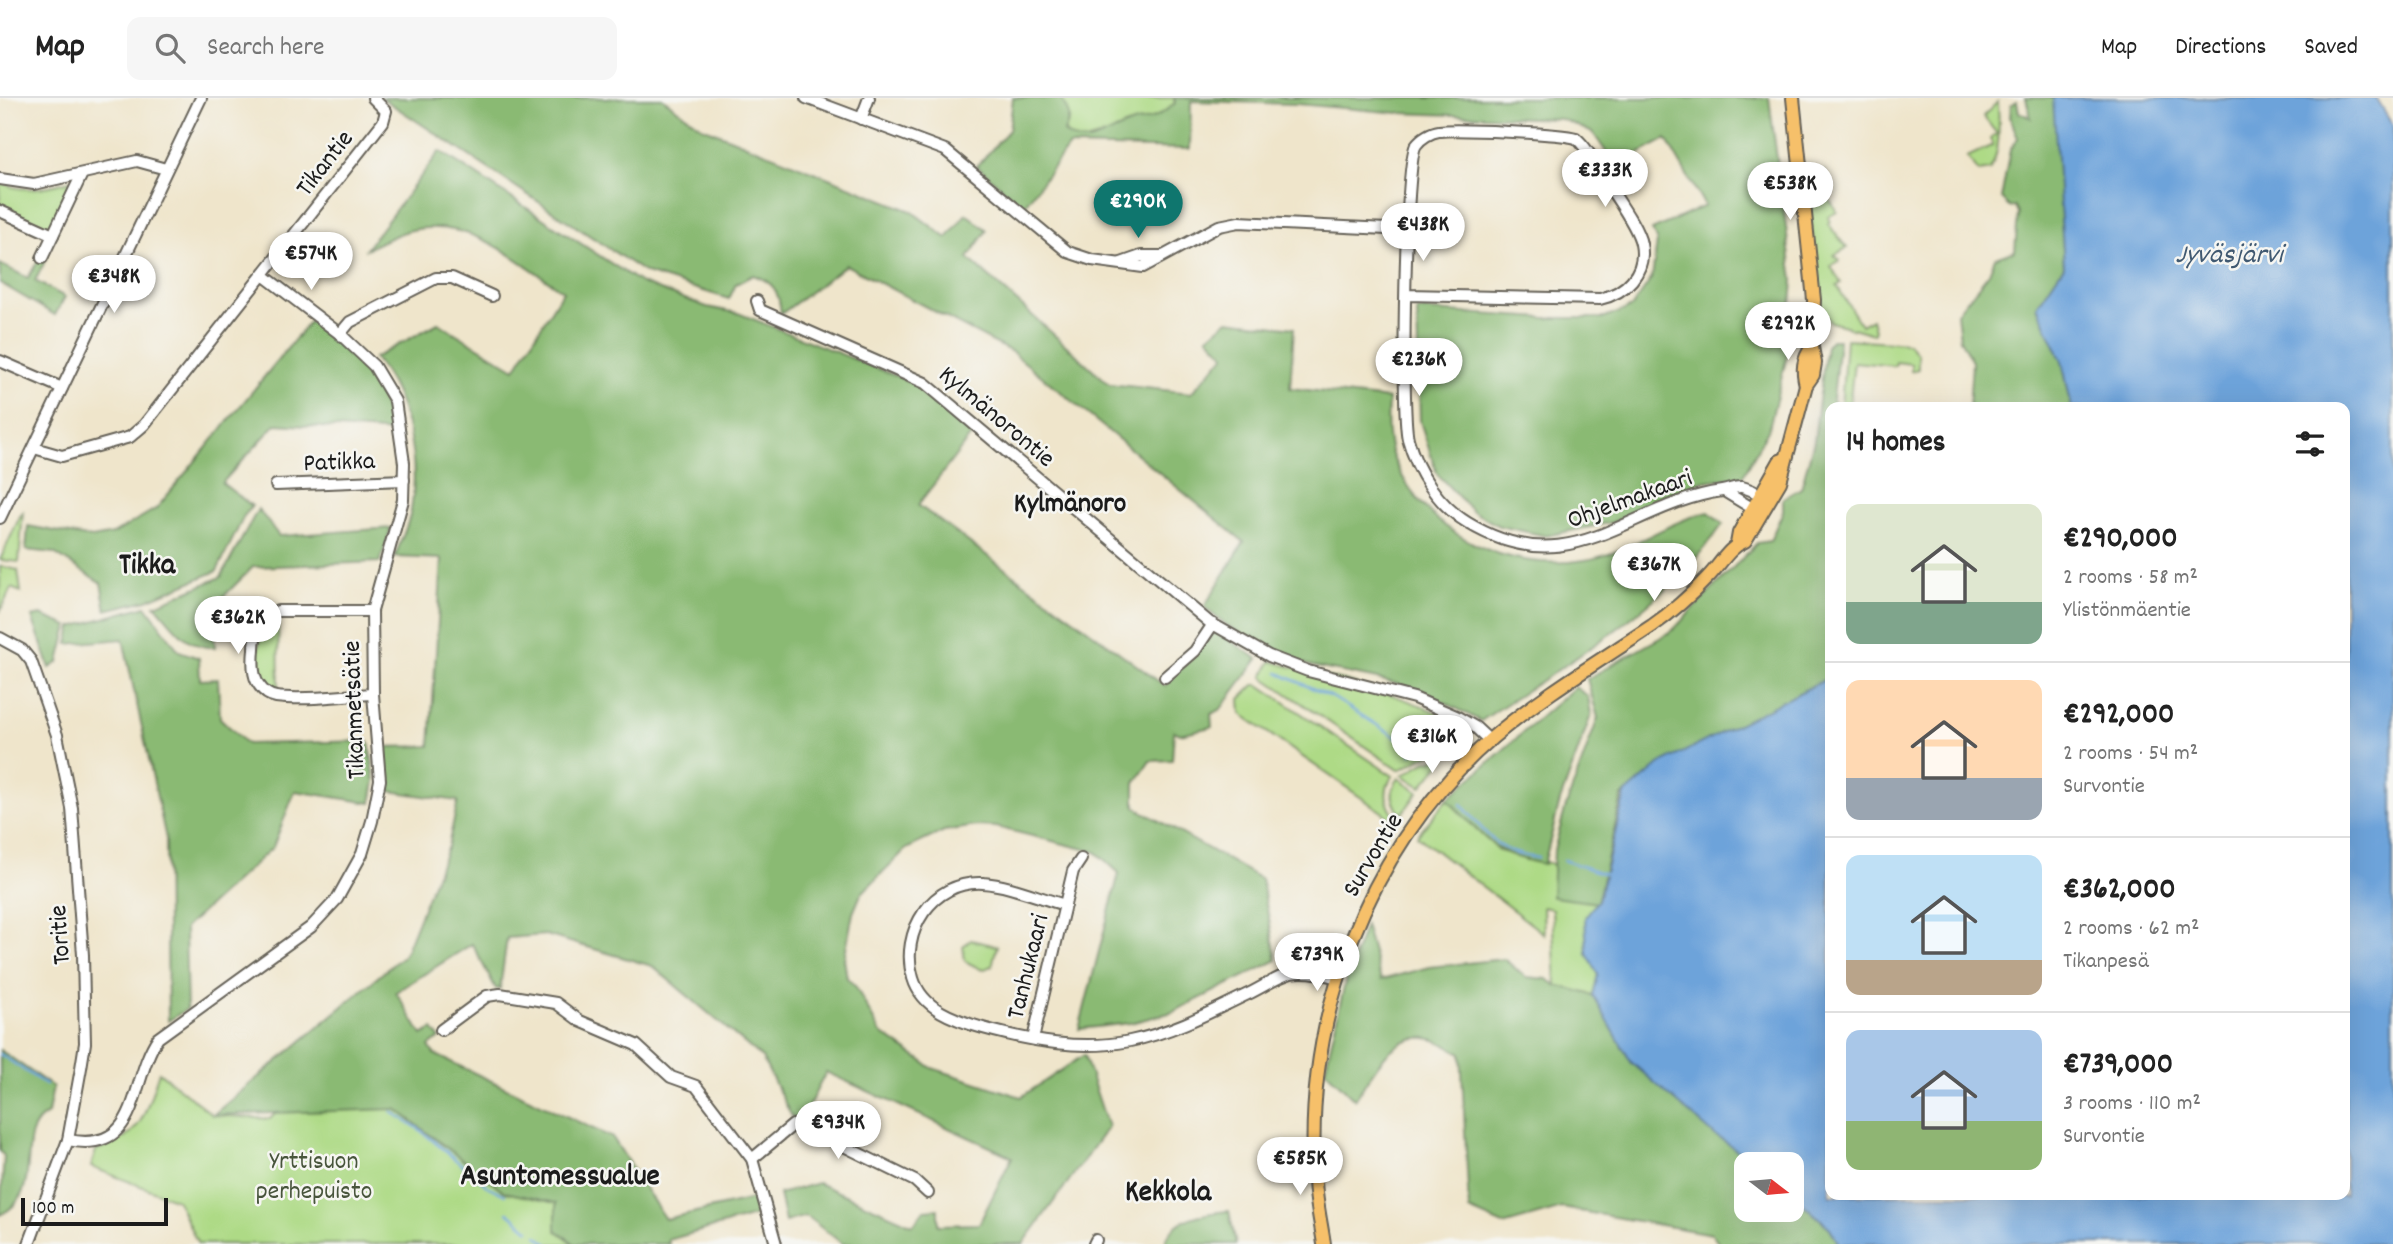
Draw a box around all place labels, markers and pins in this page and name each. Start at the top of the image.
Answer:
pin: €333K [1556,150,1654,209]
pin: €538K [1741,162,1839,222]
pin: €290K [1089,180,1187,240]
pin: €438K [1374,204,1472,263]
pin: €574K [262,232,360,292]
pin: €348K [65,256,163,315]
pin: €292K [1739,302,1837,362]
pin: €236K [1370,338,1468,398]
pin: €367K [1605,544,1703,603]
pin: €362K [189,596,287,656]
pin: €316K [1383,716,1481,775]
pin: €739K [1268,934,1366,993]
pin: €934K [789,1102,887,1161]
pin: €585K [1251,1138,1349,1197]

